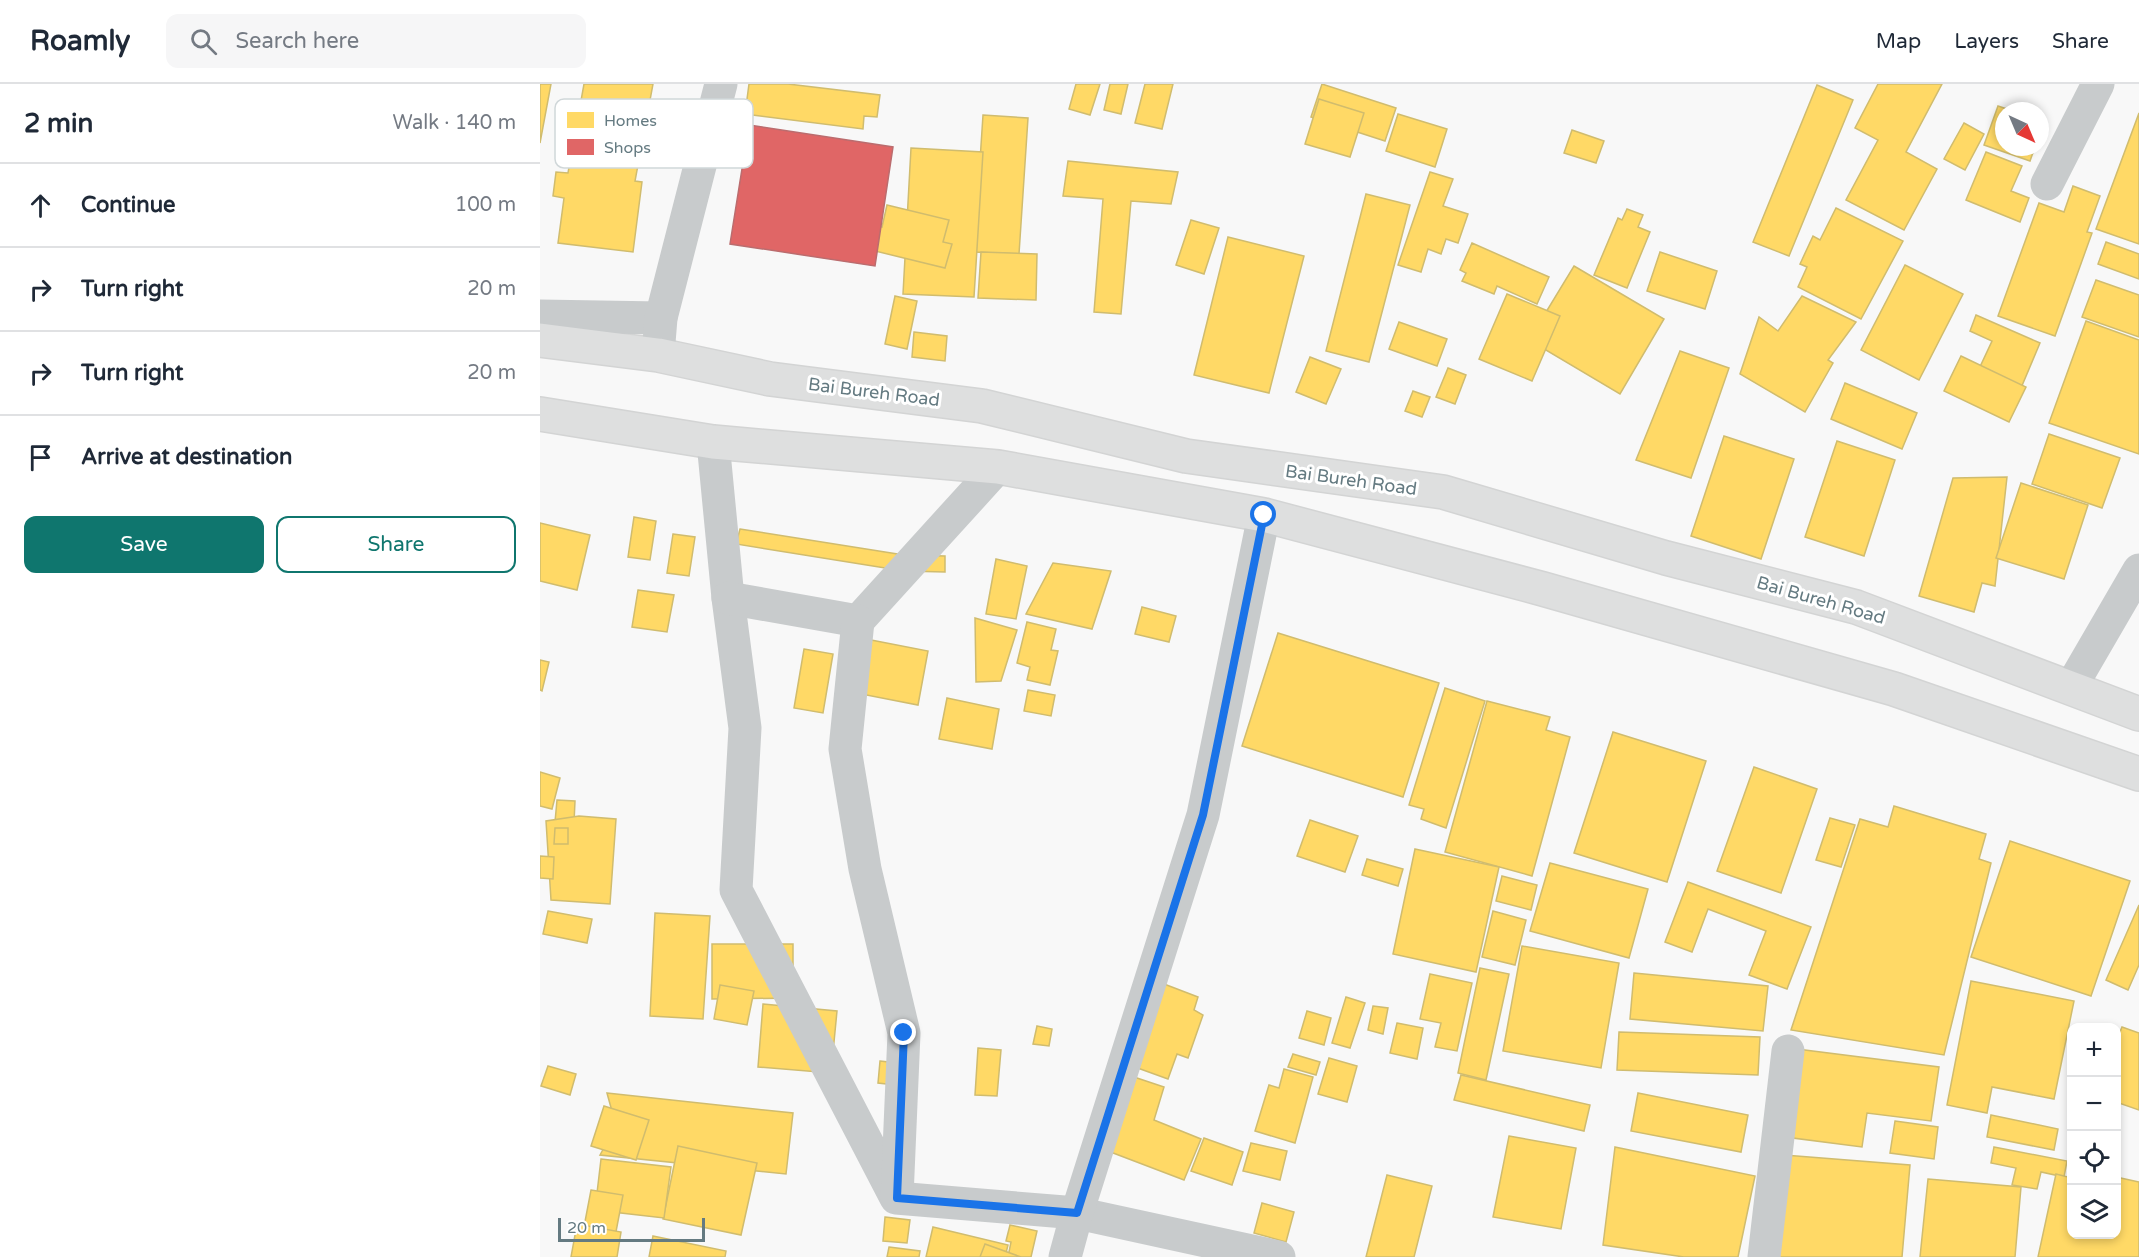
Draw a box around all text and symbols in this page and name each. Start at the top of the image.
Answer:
search box [166,14,586,68]
text: Roamly [30,24,130,58]
icon: search [187,25,220,58]
text: Search here [235,28,359,54]
text: Map [1876,29,1921,54]
text: Layers [1954,29,2019,54]
text: Share [2052,29,2109,54]
legend [555,99,753,168]
north arrow [1995,102,2049,156]
text: 2 min [24,108,93,139]
text: Walk · 140 m [393,111,516,135]
text: Homes [604,111,657,131]
text: Shops [604,138,651,158]
icon: ahead [24,189,57,222]
text: Continue [81,192,176,218]
text: 100 m [455,193,516,217]
icon: right [24,273,57,306]
text: Turn right [81,276,183,302]
text: 20 m [467,277,516,301]
icon: right [24,357,57,390]
text: Turn right [81,360,183,386]
text: 20 m [467,361,516,385]
street label: Bai Bureh Road [807,373,941,411]
icon: arrive [24,441,57,474]
text: Arrive at destination [81,444,292,470]
street label: Bai Bureh Road [1284,460,1418,500]
route start [1250,501,1276,527]
button: Save [24,516,264,573]
button: Share [276,516,516,573]
street label: Bai Bureh Road [1754,571,1888,629]
route end [890,1019,916,1045]
map controls [2067,1023,2121,1239]
button: + [2067,1023,2121,1077]
button: − [2067,1077,2121,1131]
button: locate [2067,1131,2121,1185]
button: layers [2067,1185,2121,1239]
scale bar [558,1215,705,1242]
text: 20 m [567,1218,606,1238]

